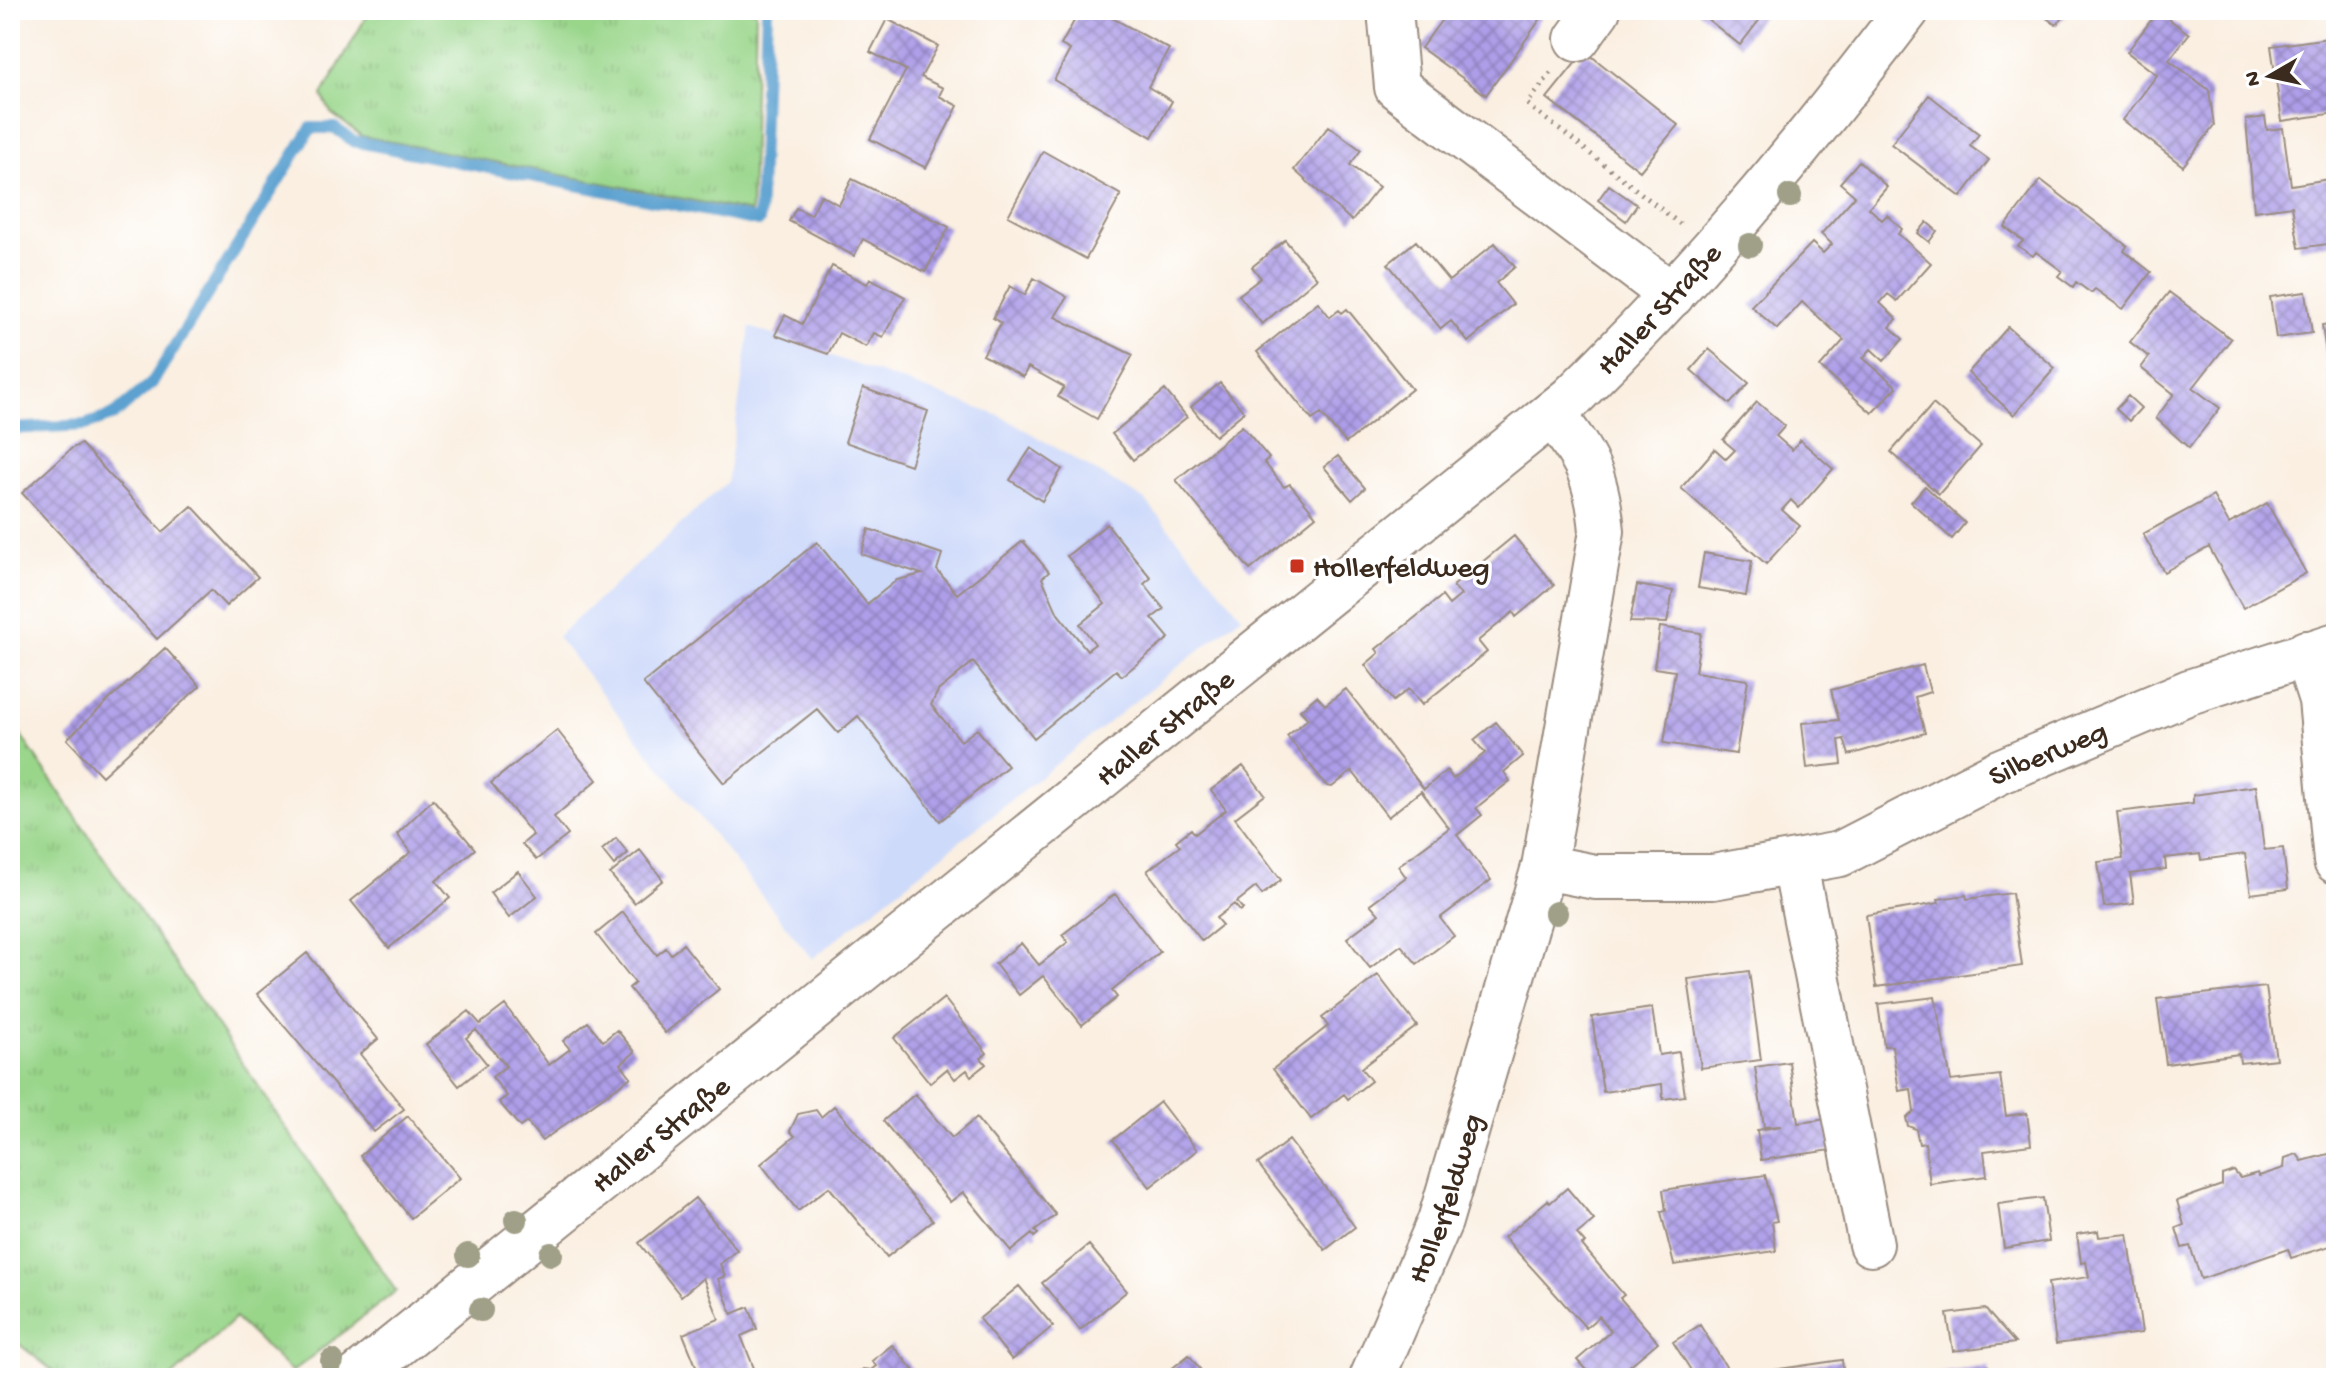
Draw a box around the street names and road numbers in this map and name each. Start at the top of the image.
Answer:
street label: Haller Straße [1591,238,1731,384]
street label: Haller Straße [1091,663,1243,796]
street label: Silberweg [1984,716,2113,796]
street label: Haller Straße [586,1070,739,1203]
street label: Hollerfeldweg [1402,1111,1492,1290]

